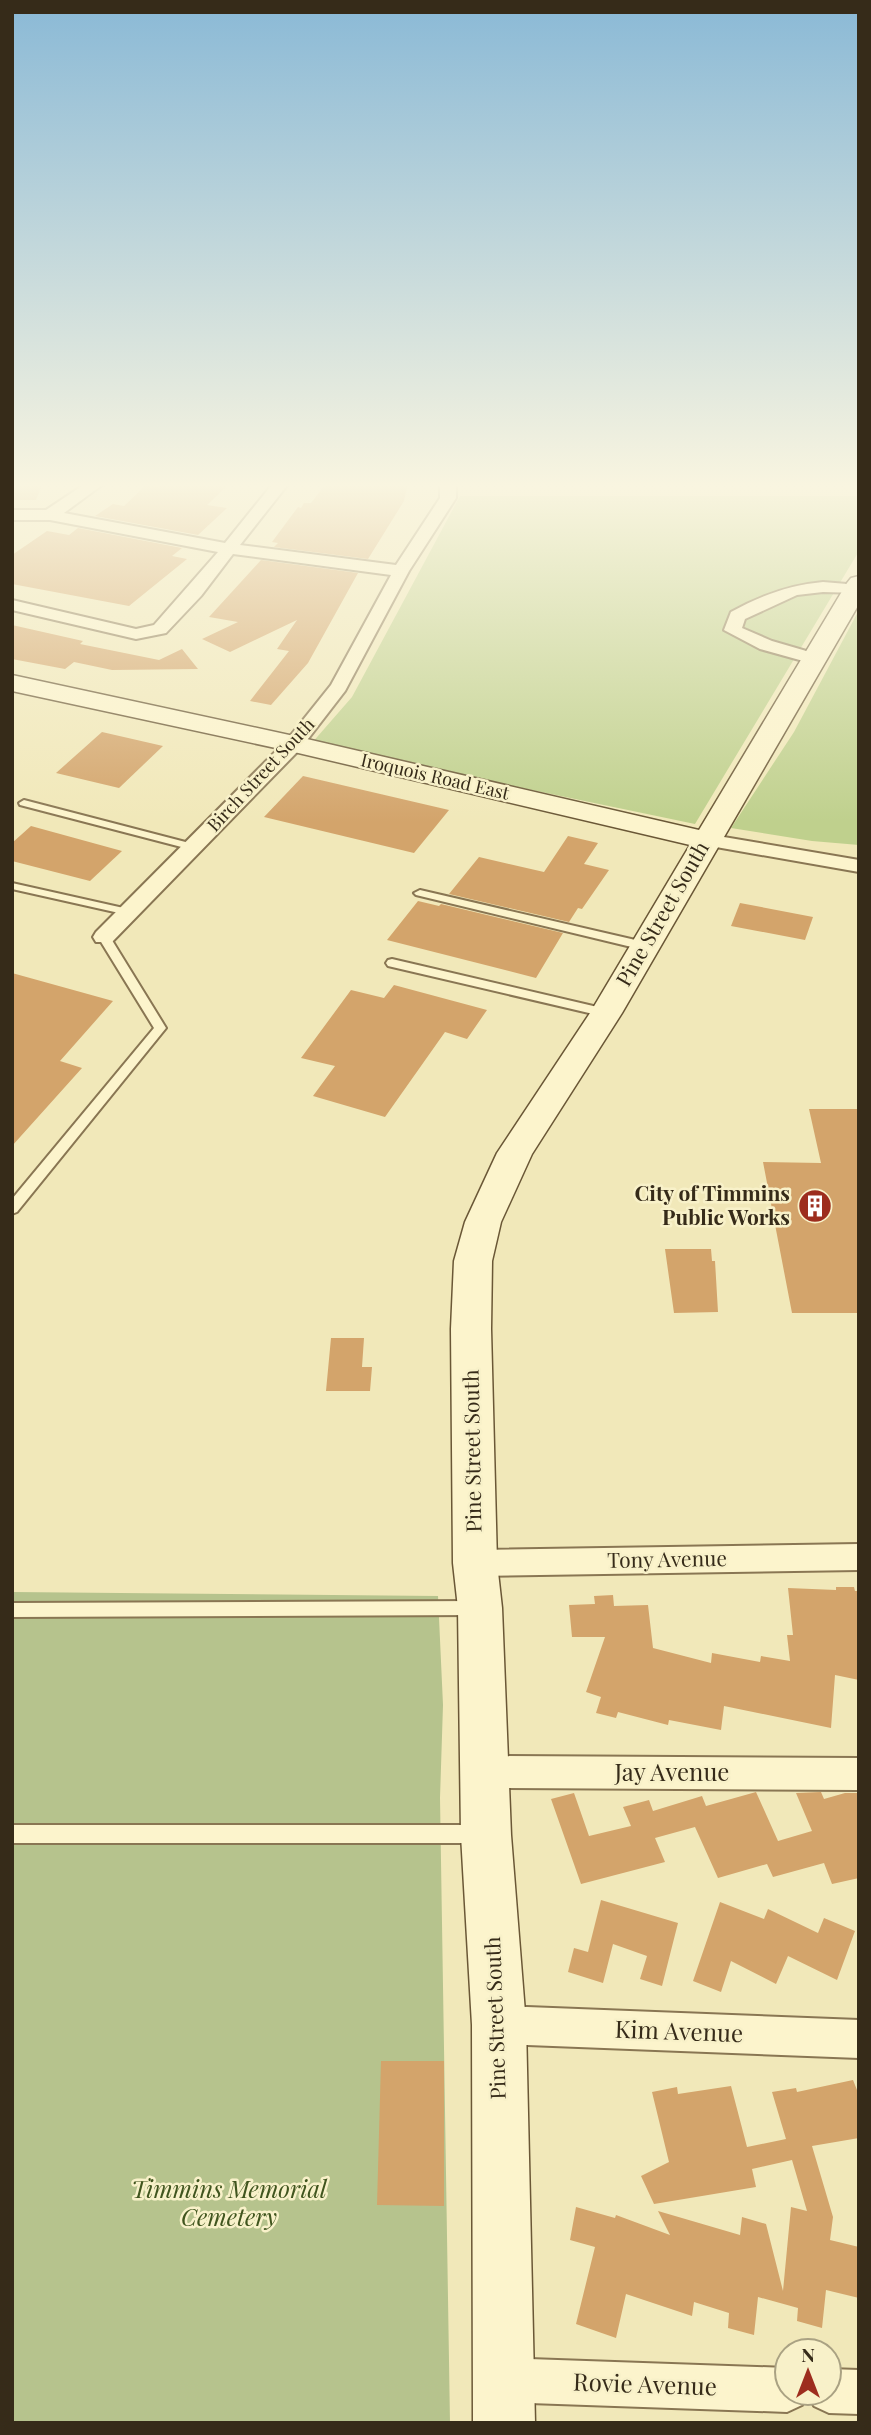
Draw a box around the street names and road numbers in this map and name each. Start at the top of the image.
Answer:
street label: Birch Street South [201,712,320,836]
street label: Iroquois Road East [359,747,512,805]
street label: Pine Street South [608,835,714,991]
street label: Pine Street South [456,1369,486,1533]
street label: Tony Avenue [607,1543,727,1573]
street label: Jay Avenue [614,1755,729,1787]
street label: Pine Street South [477,1936,511,2100]
street label: Kim Avenue [614,2012,744,2048]
street label: Rovie Avenue [573,2365,717,2402]

